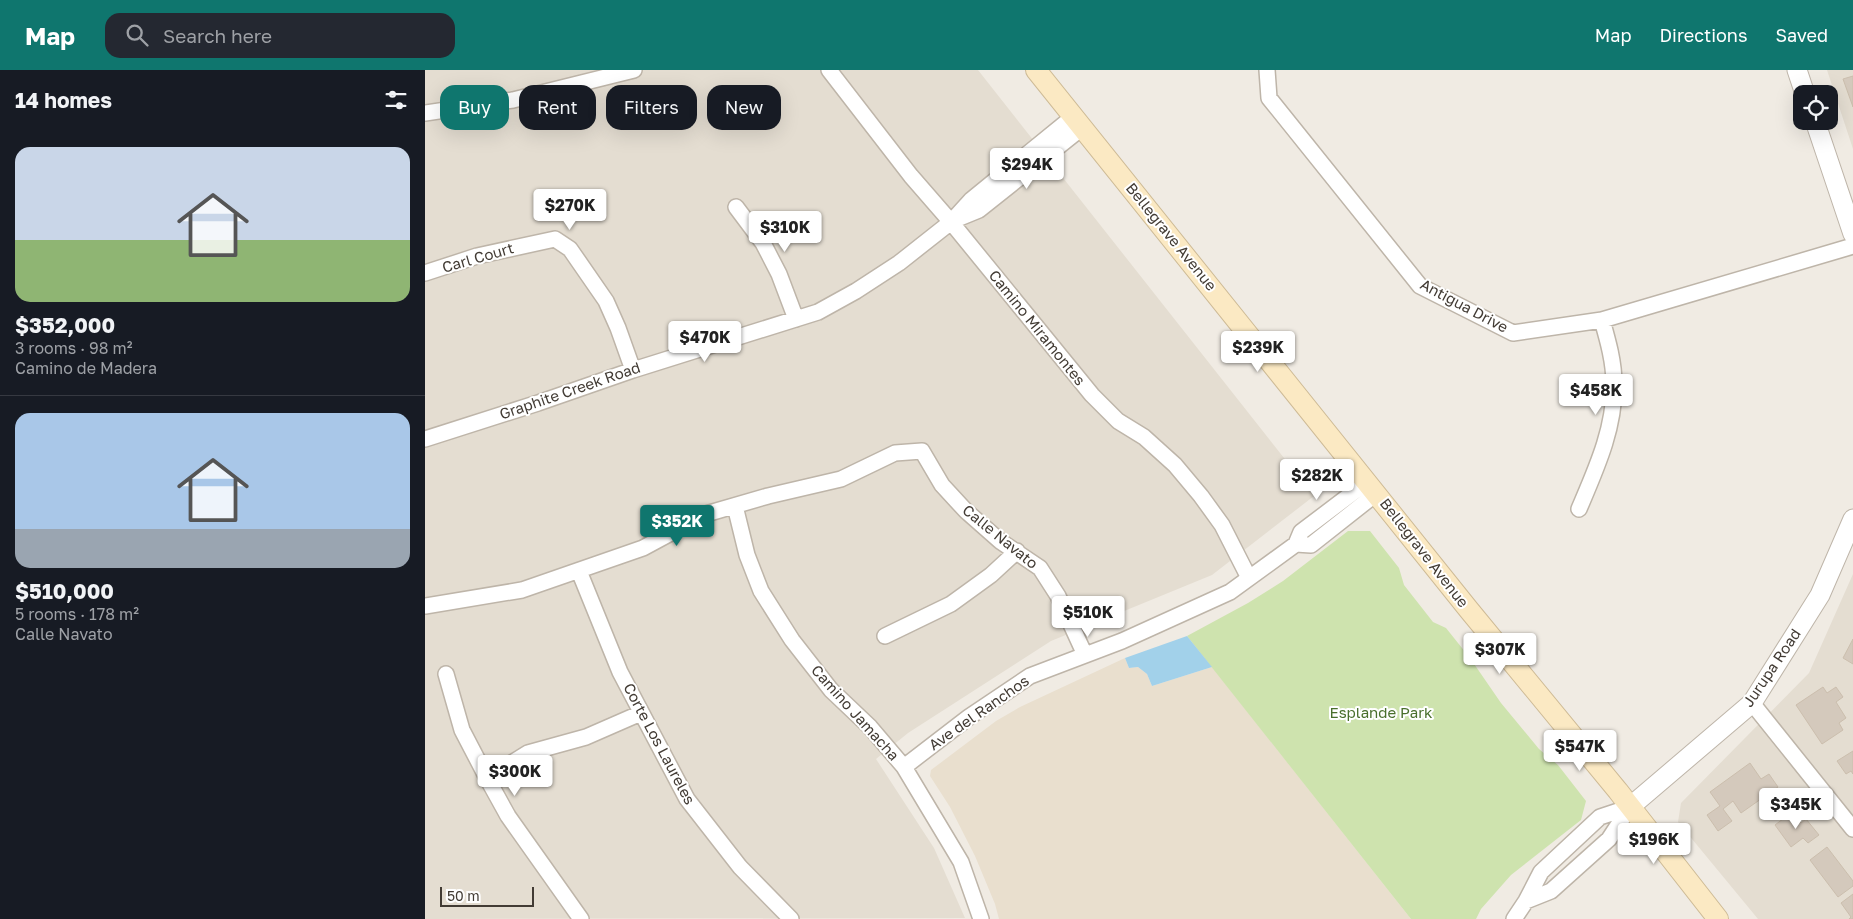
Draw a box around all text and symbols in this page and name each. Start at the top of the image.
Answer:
search box [105,13,455,58]
text: Map [25,21,75,50]
icon: search [123,21,151,49]
text: Search here [163,24,272,47]
text: Map [1595,24,1631,46]
text: Directions [1659,24,1747,46]
text: Saved [1775,24,1828,46]
chip: Buy [440,85,509,130]
chip: Rent [519,85,596,130]
chip: Filters [606,85,697,130]
chip: New [707,85,781,130]
map controls [1793,85,1838,130]
button: locate [1793,85,1838,130]
icon: filters [382,86,410,114]
text: 14 homes [15,87,112,113]
pin: $294K [992,148,1062,190]
text: $294K [1001,154,1053,174]
street label: Bellegrave Avenue [1123,179,1221,294]
icon: home [168,180,258,270]
pin: $270K [535,189,605,231]
text: $270K [544,195,596,215]
pin: $310K [750,210,820,253]
text: $310K [760,217,810,237]
street label: Carl Court [440,238,516,276]
street label: Camino Miramontes [986,266,1090,389]
street label: Antigua Drive [1417,274,1512,336]
text: $352,000 [15,312,115,338]
pin: $470K [670,320,740,363]
text: $470K [679,327,731,347]
pin: $239K [1223,330,1293,373]
text: $239K [1232,337,1284,357]
text: 3 rooms · 98 m² [15,338,132,358]
street label: Graphite Creek Road [497,357,643,423]
text: Camino de Madera [15,358,157,378]
pin: $458K [1561,374,1631,416]
text: $458K [1570,380,1622,400]
icon: home [168,445,258,535]
pin: $282K [1282,458,1352,501]
text: $282K [1291,465,1343,485]
street label: Bellegrave Avenue [1377,494,1473,611]
street label: Calle Navato [959,500,1042,572]
pin: $352K [642,504,712,547]
text: $352K [651,511,703,531]
text: $510,000 [15,578,114,604]
pin: $510K [1053,596,1123,638]
text: $510K [1063,602,1113,622]
text: 5 rooms · 178 m² [15,604,139,624]
text: Calle Navato [15,624,113,644]
street label: Jurupa Road [1738,625,1804,710]
pin: $307K [1465,632,1535,675]
text: $307K [1474,639,1526,659]
street label: Camino Jamacha [808,661,903,764]
street label: Ave del Ranchos [925,671,1032,753]
street label: Corte Los Laureles [620,680,700,807]
park label: Esplande Park [1330,703,1433,721]
pin: $547K [1545,730,1615,772]
text: $547K [1555,736,1605,756]
pin: $300K [480,754,550,797]
text: $300K [489,761,541,781]
pin: $345K [1761,788,1831,830]
text: $345K [1770,794,1822,814]
pin: $196K [1619,822,1689,865]
text: $196K [1629,829,1679,849]
scale bar [440,884,534,907]
text: 50 m [447,887,480,904]

